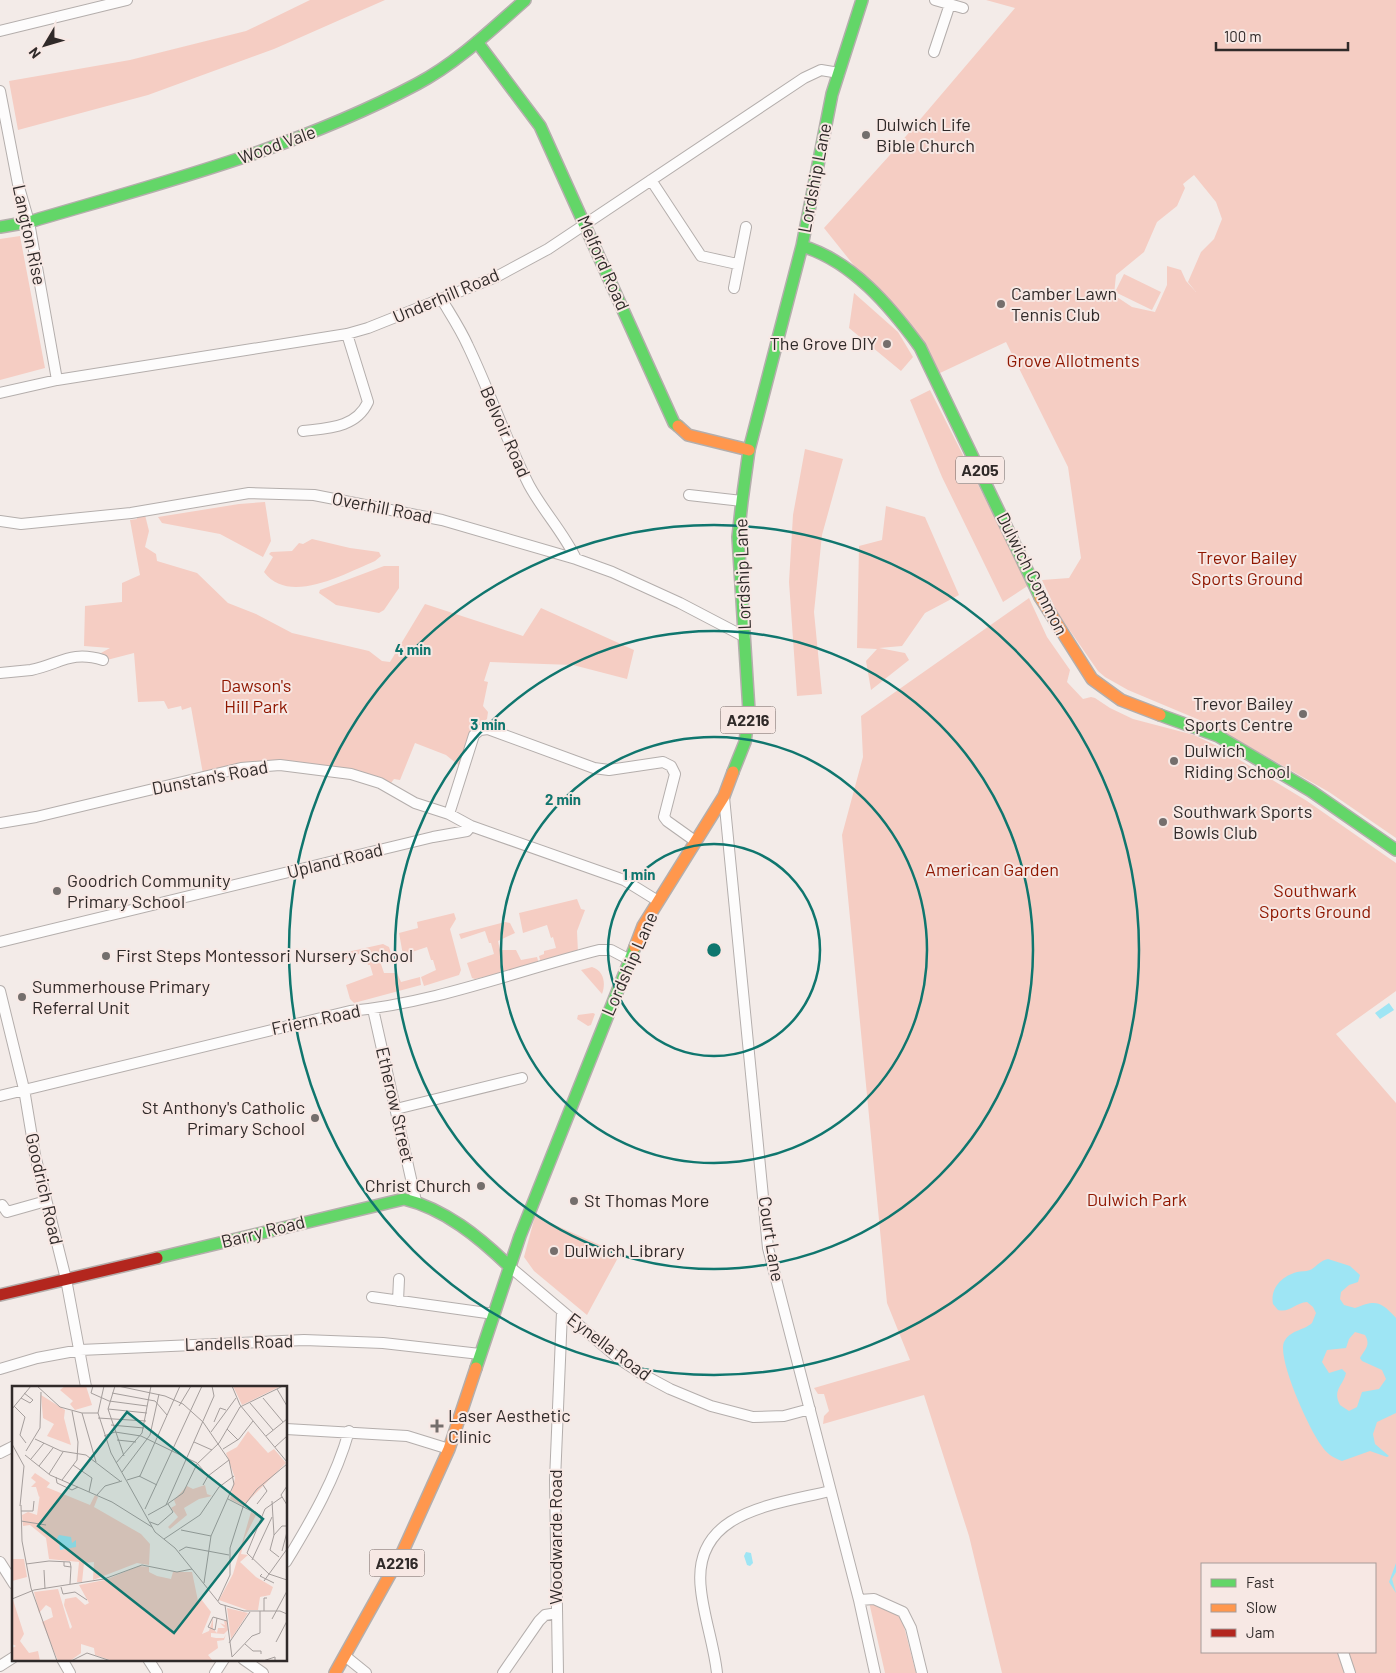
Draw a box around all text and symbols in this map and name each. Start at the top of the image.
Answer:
north arrow [20,20,70,70]
scale bar [1216,20,1348,52]
text: 100 m [1224,27,1262,45]
text: N [25,44,44,62]
place label: Dulwich Life Bible Church [876,113,975,156]
street label: Wood Vale [235,120,318,168]
street label: Lordship Lane [793,121,835,235]
marker: Dulwich Life Bible Church [860,129,872,141]
street label: Langton Rise [9,183,51,287]
street label: Melford Road [573,212,635,314]
street label: Underhill Road [389,263,502,327]
place label: Camber Lawn Tennis Club [1011,282,1117,325]
marker: Camber Lawn Tennis Club [995,298,1007,310]
place label: The Grove DIY [770,332,877,354]
marker: The Grove DIY [881,338,893,350]
park label: Grove Allotments [1006,349,1140,371]
street label: Belvoir Road [476,383,536,481]
road number: A205 [956,456,1004,484]
street label: Overhill Road [330,487,434,528]
street label: Dulwich Common [992,509,1073,639]
street label: Lordship Lane [729,518,755,630]
park label: Trevor Bailey Sports Ground [1191,546,1303,589]
text: 4 min [395,640,431,658]
park label: Dawson's Hill Park [221,674,291,717]
place label: Trevor Bailey Sports Centre [1184,692,1293,735]
road number: A2216 [720,706,776,734]
marker: Trevor Bailey Sports Centre [1297,708,1309,720]
text: 3 min [470,715,506,733]
place label: Dulwich Riding School [1184,739,1290,782]
street label: Dunstan's Road [150,755,270,799]
marker: Dulwich Riding School [1168,755,1180,767]
text: 2 min [545,790,581,808]
place label: Southwark Sports Bowls Club [1173,800,1312,843]
marker: Southwark Sports Bowls Club [1157,816,1169,828]
street label: Upland Road [285,838,385,883]
park label: American Garden [925,858,1059,880]
text: 1 min [623,865,655,883]
place label: Goodrich Community Primary School [67,869,231,912]
park label: Southwark Sports Ground [1259,879,1371,922]
marker: Goodrich Community Primary School [51,885,63,897]
street label: Lordship Lane [596,908,662,1019]
centre of rings [705,941,723,959]
place label: First Steps Montessori Nursery School [116,944,413,966]
marker: First Steps Montessori Nursery School [100,950,112,962]
place label: Summerhouse Primary Referral Unit [32,975,210,1018]
marker: Summerhouse Primary Referral Unit [16,991,28,1003]
street label: Friern Road [269,999,362,1039]
street label: Etherow Street [372,1045,420,1165]
place label: St Anthony's Catholic Primary School [142,1096,305,1139]
marker: St Anthony's Catholic Primary School [309,1112,321,1124]
street label: Goodrich Road [21,1131,69,1247]
place label: Christ Church [365,1174,471,1196]
marker: Christ Church [475,1180,487,1192]
park label: Dulwich Park [1087,1188,1187,1210]
place label: St Thomas More [584,1189,709,1211]
marker: St Thomas More [568,1195,580,1207]
street label: Court Lane [754,1195,790,1283]
street label: Barry Road [219,1210,307,1252]
place label: Dulwich Library [564,1239,685,1261]
marker: Dulwich Library [548,1245,560,1257]
street label: Eynella Road [563,1308,656,1385]
street label: Landells Road [184,1329,294,1355]
inset map [12,1386,288,1660]
place label: Laser Aesthetic Clinic [448,1404,571,1447]
marker: Laser Aesthetic Clinic [430,1419,444,1433]
street label: Woodwarde Road [544,1469,566,1605]
road number: A2216 [370,1550,424,1576]
legend [1201,1563,1376,1653]
text: Fast [1246,1573,1274,1591]
text: Slow [1246,1598,1277,1616]
text: Jam [1246,1623,1275,1641]

